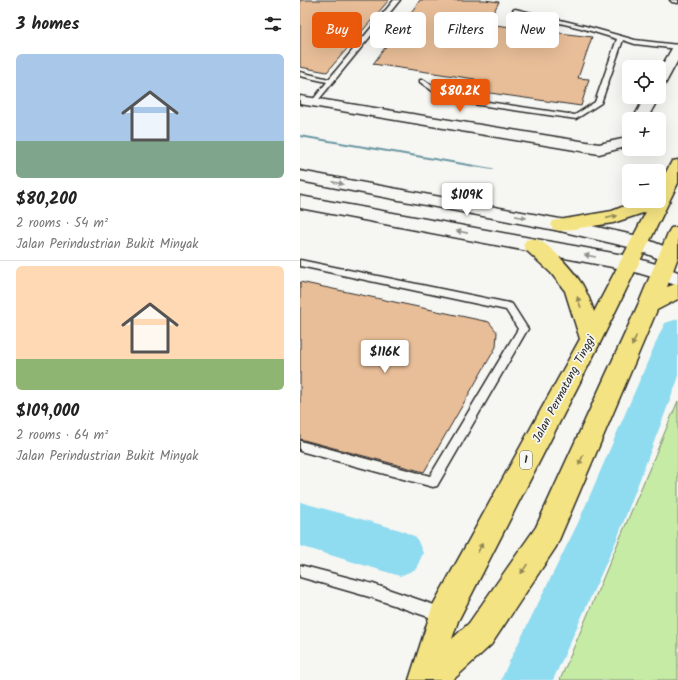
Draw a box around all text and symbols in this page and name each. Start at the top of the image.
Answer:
text: 3 homes [16,11,79,38]
chip: Buy [312,12,362,48]
chip: Rent [370,12,426,48]
chip: Filters [434,12,498,48]
chip: New [506,12,559,48]
icon: filters [262,13,284,35]
map controls [622,60,666,208]
button: locate [622,60,666,104]
pin: $80.2K [427,79,493,113]
icon: home [114,80,186,152]
text: $80.2K [440,81,480,102]
button: + [622,112,666,156]
button: − [622,164,666,208]
one-way arrow [332,181,344,187]
pin: $109K [439,183,495,217]
text: $109K [451,185,483,206]
text: $80,200 [16,186,77,213]
text: 2 rooms · 54 m² [16,213,108,234]
one-way arrow [606,213,618,219]
one-way arrow [515,215,527,221]
one-way arrow [456,229,469,235]
text: Jalan Perindustrian Bukit Minyak [16,234,198,255]
one-way arrow [584,253,596,259]
icon: home [114,292,186,364]
one-way arrow [576,295,582,307]
street label: Jalan Permatang Tinggi [528,331,601,446]
one-way arrow [630,335,637,347]
pin: $116K [357,340,413,374]
text: $116K [370,342,400,363]
text: $109,000 [16,398,79,425]
text: 2 rooms · 64 m² [16,425,108,446]
text: Jalan Perindustrian Bukit Minyak [16,446,198,467]
road number: 1 [520,451,532,469]
one-way arrow [578,454,584,465]
one-way arrow [477,542,483,554]
one-way arrow [520,564,528,574]

